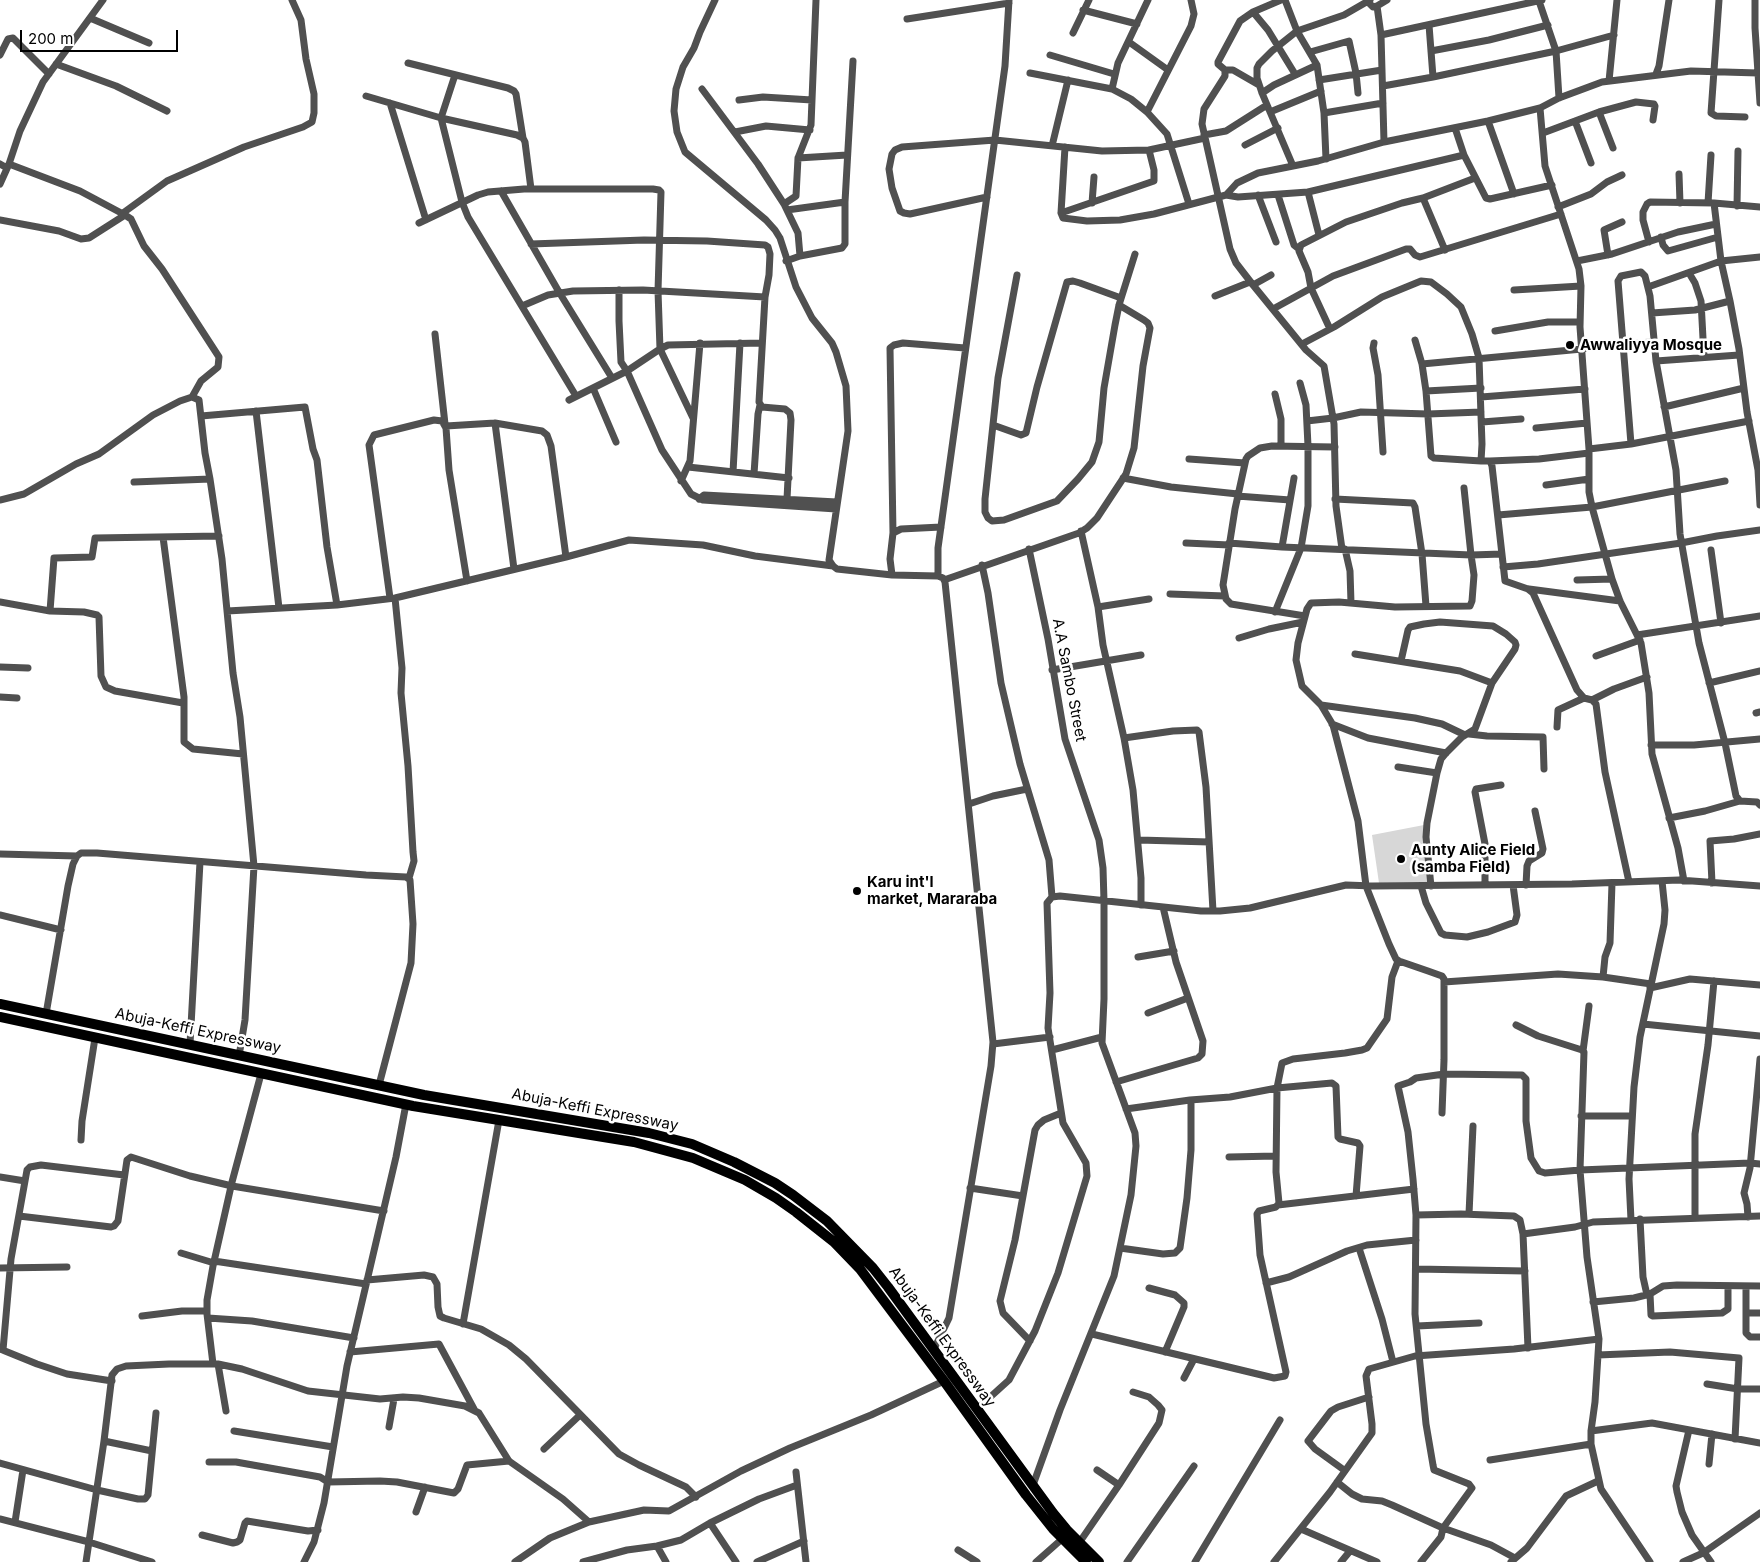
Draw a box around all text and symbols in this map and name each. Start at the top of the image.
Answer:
scale bar [22,20,180,52]
text: 200 m [28,29,73,48]
place label: Awwaliyya Mosque [1580,336,1722,354]
marker: Awwaliyya Mosque [1564,339,1576,351]
street label: A.A Sambo Street [1048,617,1090,743]
place label: Aunty Alice Field (samba Field) [1411,841,1535,876]
marker: Aunty Alice Field (samba Field) [1395,853,1407,865]
place label: Karu int'l market, Mararaba [867,873,997,908]
marker: Karu int'l market, Mararaba [851,885,863,897]
street label: Abuja-Keffi Expressway [113,1005,283,1057]
street label: Abuja-Keffi Expressway [510,1085,680,1135]
street label: Abuja-Keffi Expressway [885,1263,999,1411]

